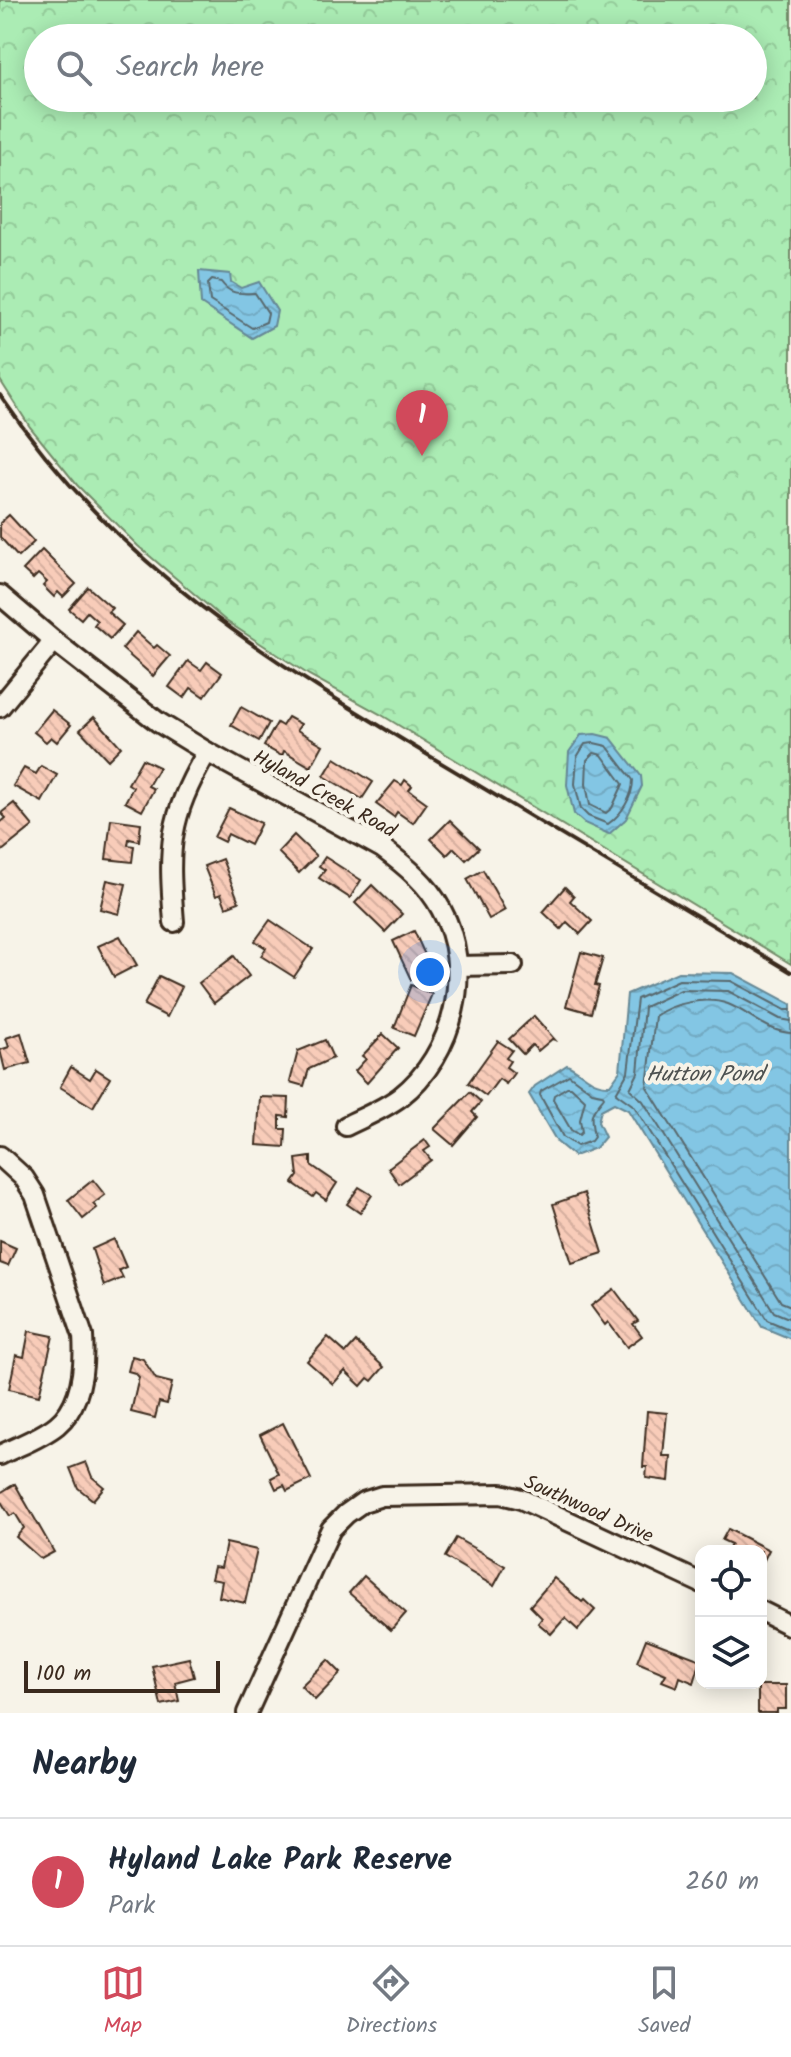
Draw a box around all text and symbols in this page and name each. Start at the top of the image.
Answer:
search box [24,24,767,112]
text: Search here [116,44,264,92]
icon: search [52,46,96,90]
pin: 1 [396,390,448,456]
street label: Hyland Creek Road [246,742,403,848]
your location [410,952,450,992]
water label: Hutton Pond [646,1058,769,1093]
street label: Southwood Drive [518,1467,658,1553]
map controls [695,1545,767,1689]
button: locate [695,1545,767,1617]
button: layers [695,1617,767,1689]
scale bar [24,1657,220,1693]
text: 100 m [36,1657,91,1692]
text: Nearby [32,1738,137,1792]
text: Hyland Lake Park Reserve [108,1837,452,1885]
text: 1 [54,1861,62,1903]
text: 260 m [685,1861,759,1903]
text: Park [108,1885,155,1927]
tab: Map [101,1961,145,2044]
tab: Directions [346,1961,437,2044]
tab: Saved [638,1961,690,2044]

